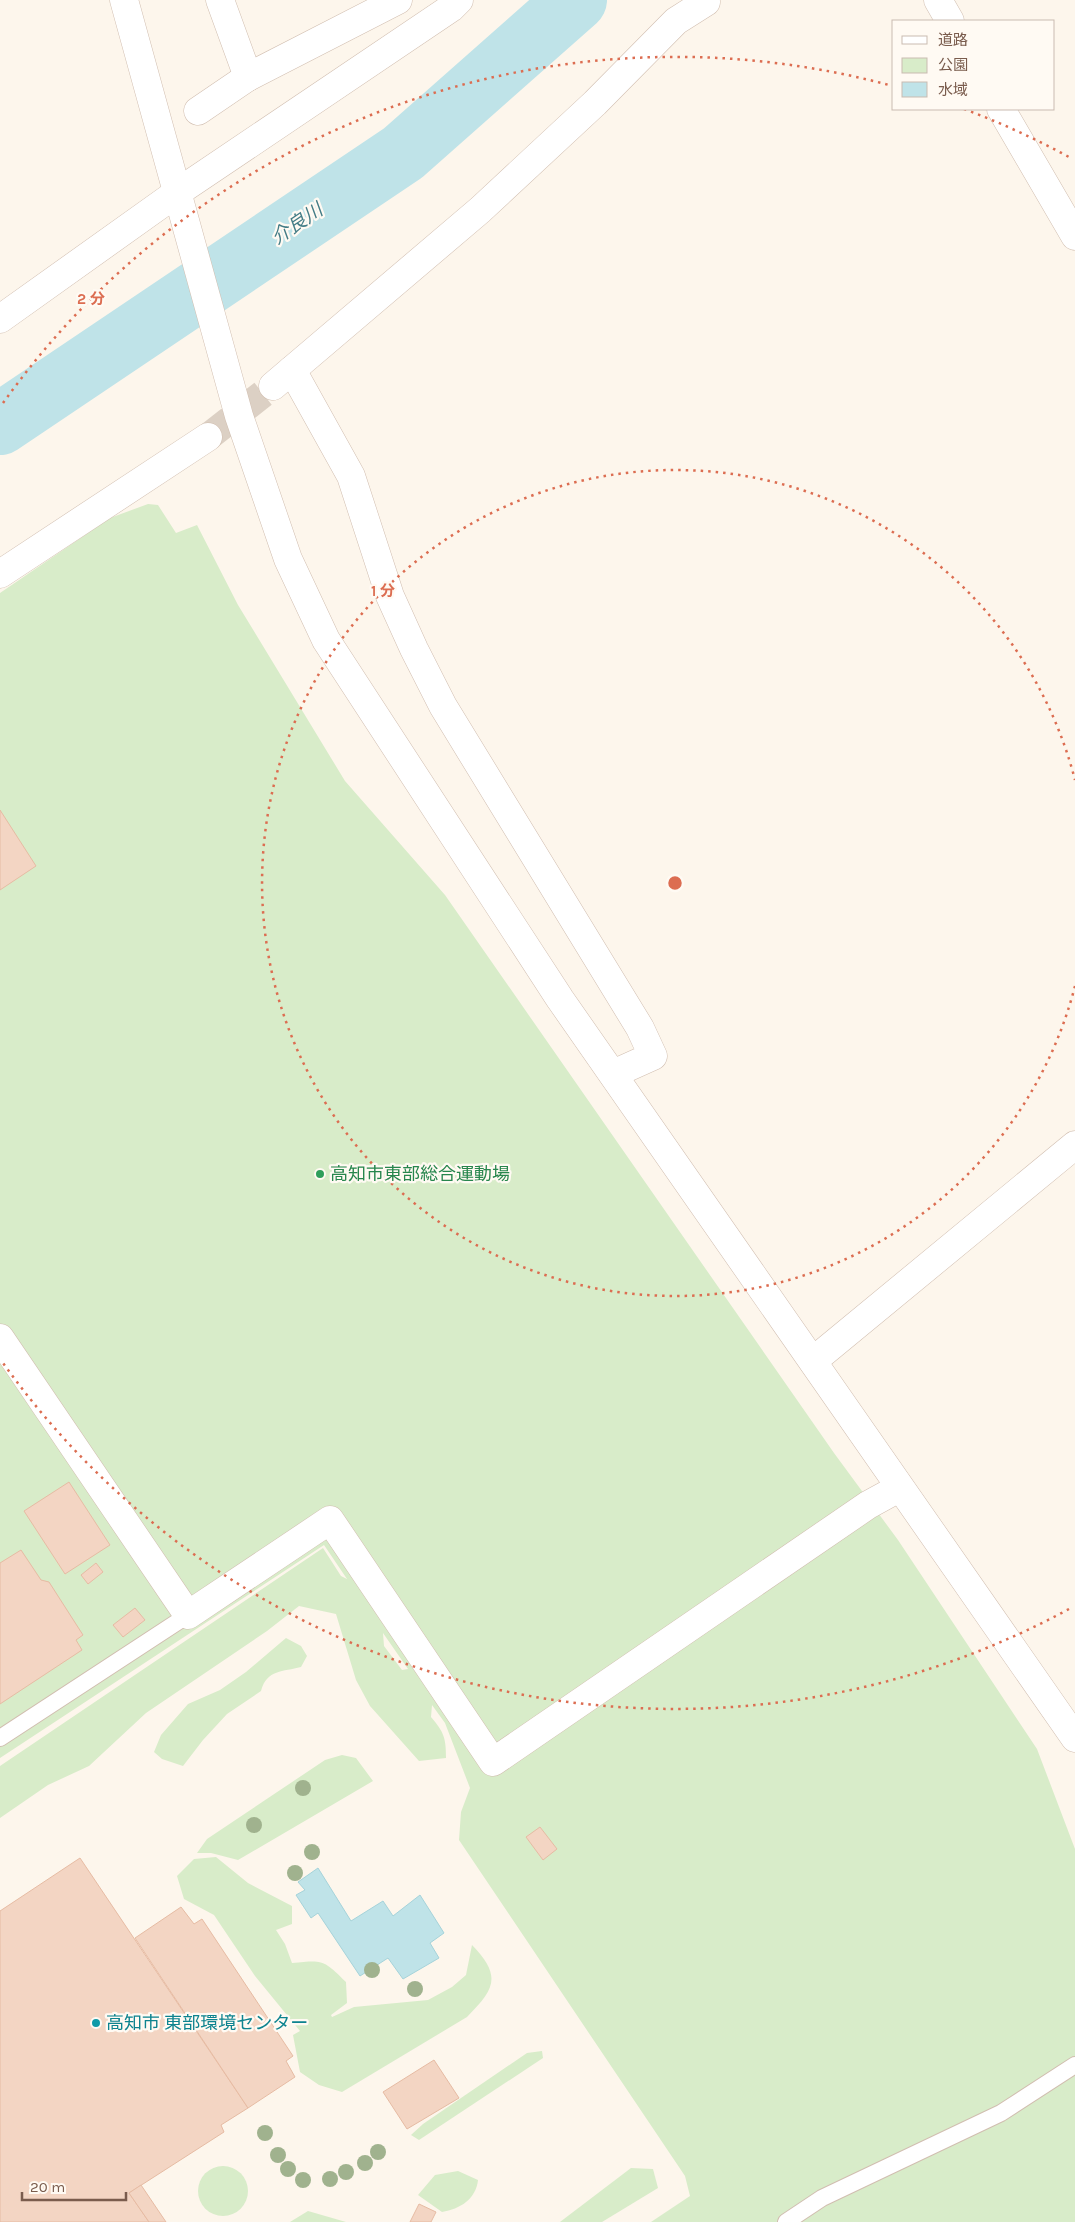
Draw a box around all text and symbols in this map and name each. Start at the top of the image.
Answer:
legend [892,20,1055,110]
text: 道路 [938,31,968,49]
text: 公園 [938,56,968,74]
text: 水域 [938,81,968,99]
water label: 介良川 [267,198,328,249]
text: 2 分 [77,290,105,308]
text: 1 分 [371,582,395,600]
centre of rings [666,874,684,892]
place label: 高知市東部総合運動場 [330,1163,510,1185]
marker: 高知市東部総合運動場 [314,1168,326,1180]
place label: 高知市 東部環境センター [106,2012,308,2034]
marker: 高知市 東部環境センター [90,2017,102,2029]
scale bar [22,2170,126,2202]
text: 20 m [30,2178,65,2196]

